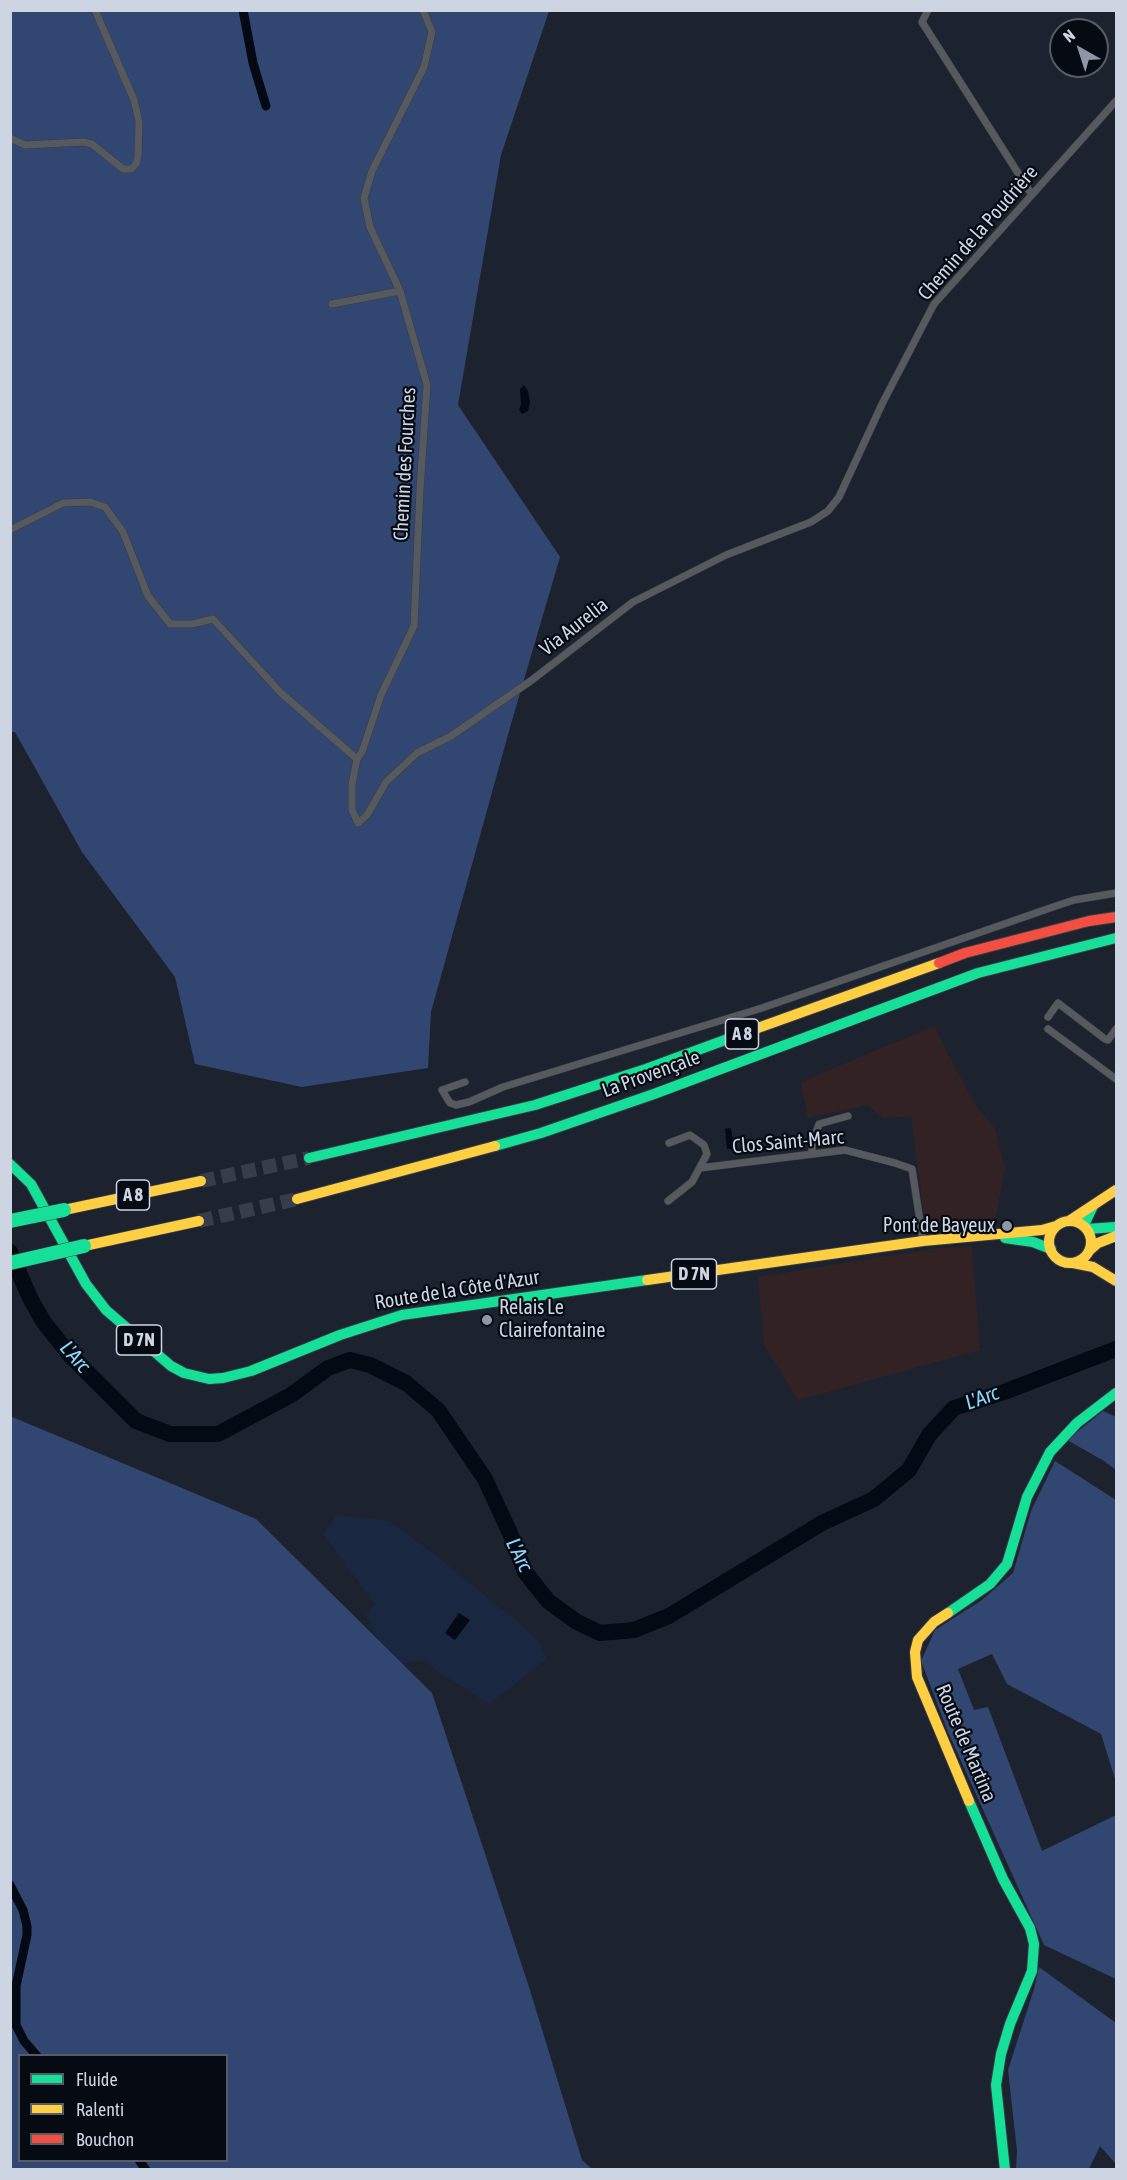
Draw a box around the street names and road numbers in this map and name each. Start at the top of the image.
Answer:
street label: Chemin de la Poudrière [913,161,1043,305]
street label: Chemin des Fourches [389,387,421,541]
street label: Via Aurelia [535,593,613,661]
road number: A 8 [726,1019,758,1049]
street label: La Provençale [599,1045,703,1103]
street label: Clos Saint-Marc [731,1125,845,1159]
road number: A 8 [116,1180,150,1210]
road number: D 7N [672,1259,716,1289]
street label: Route de la Côte d'Azur [373,1265,541,1315]
road number: D 7N [116,1325,162,1355]
street label: Route de Martina [930,1681,1002,1805]

